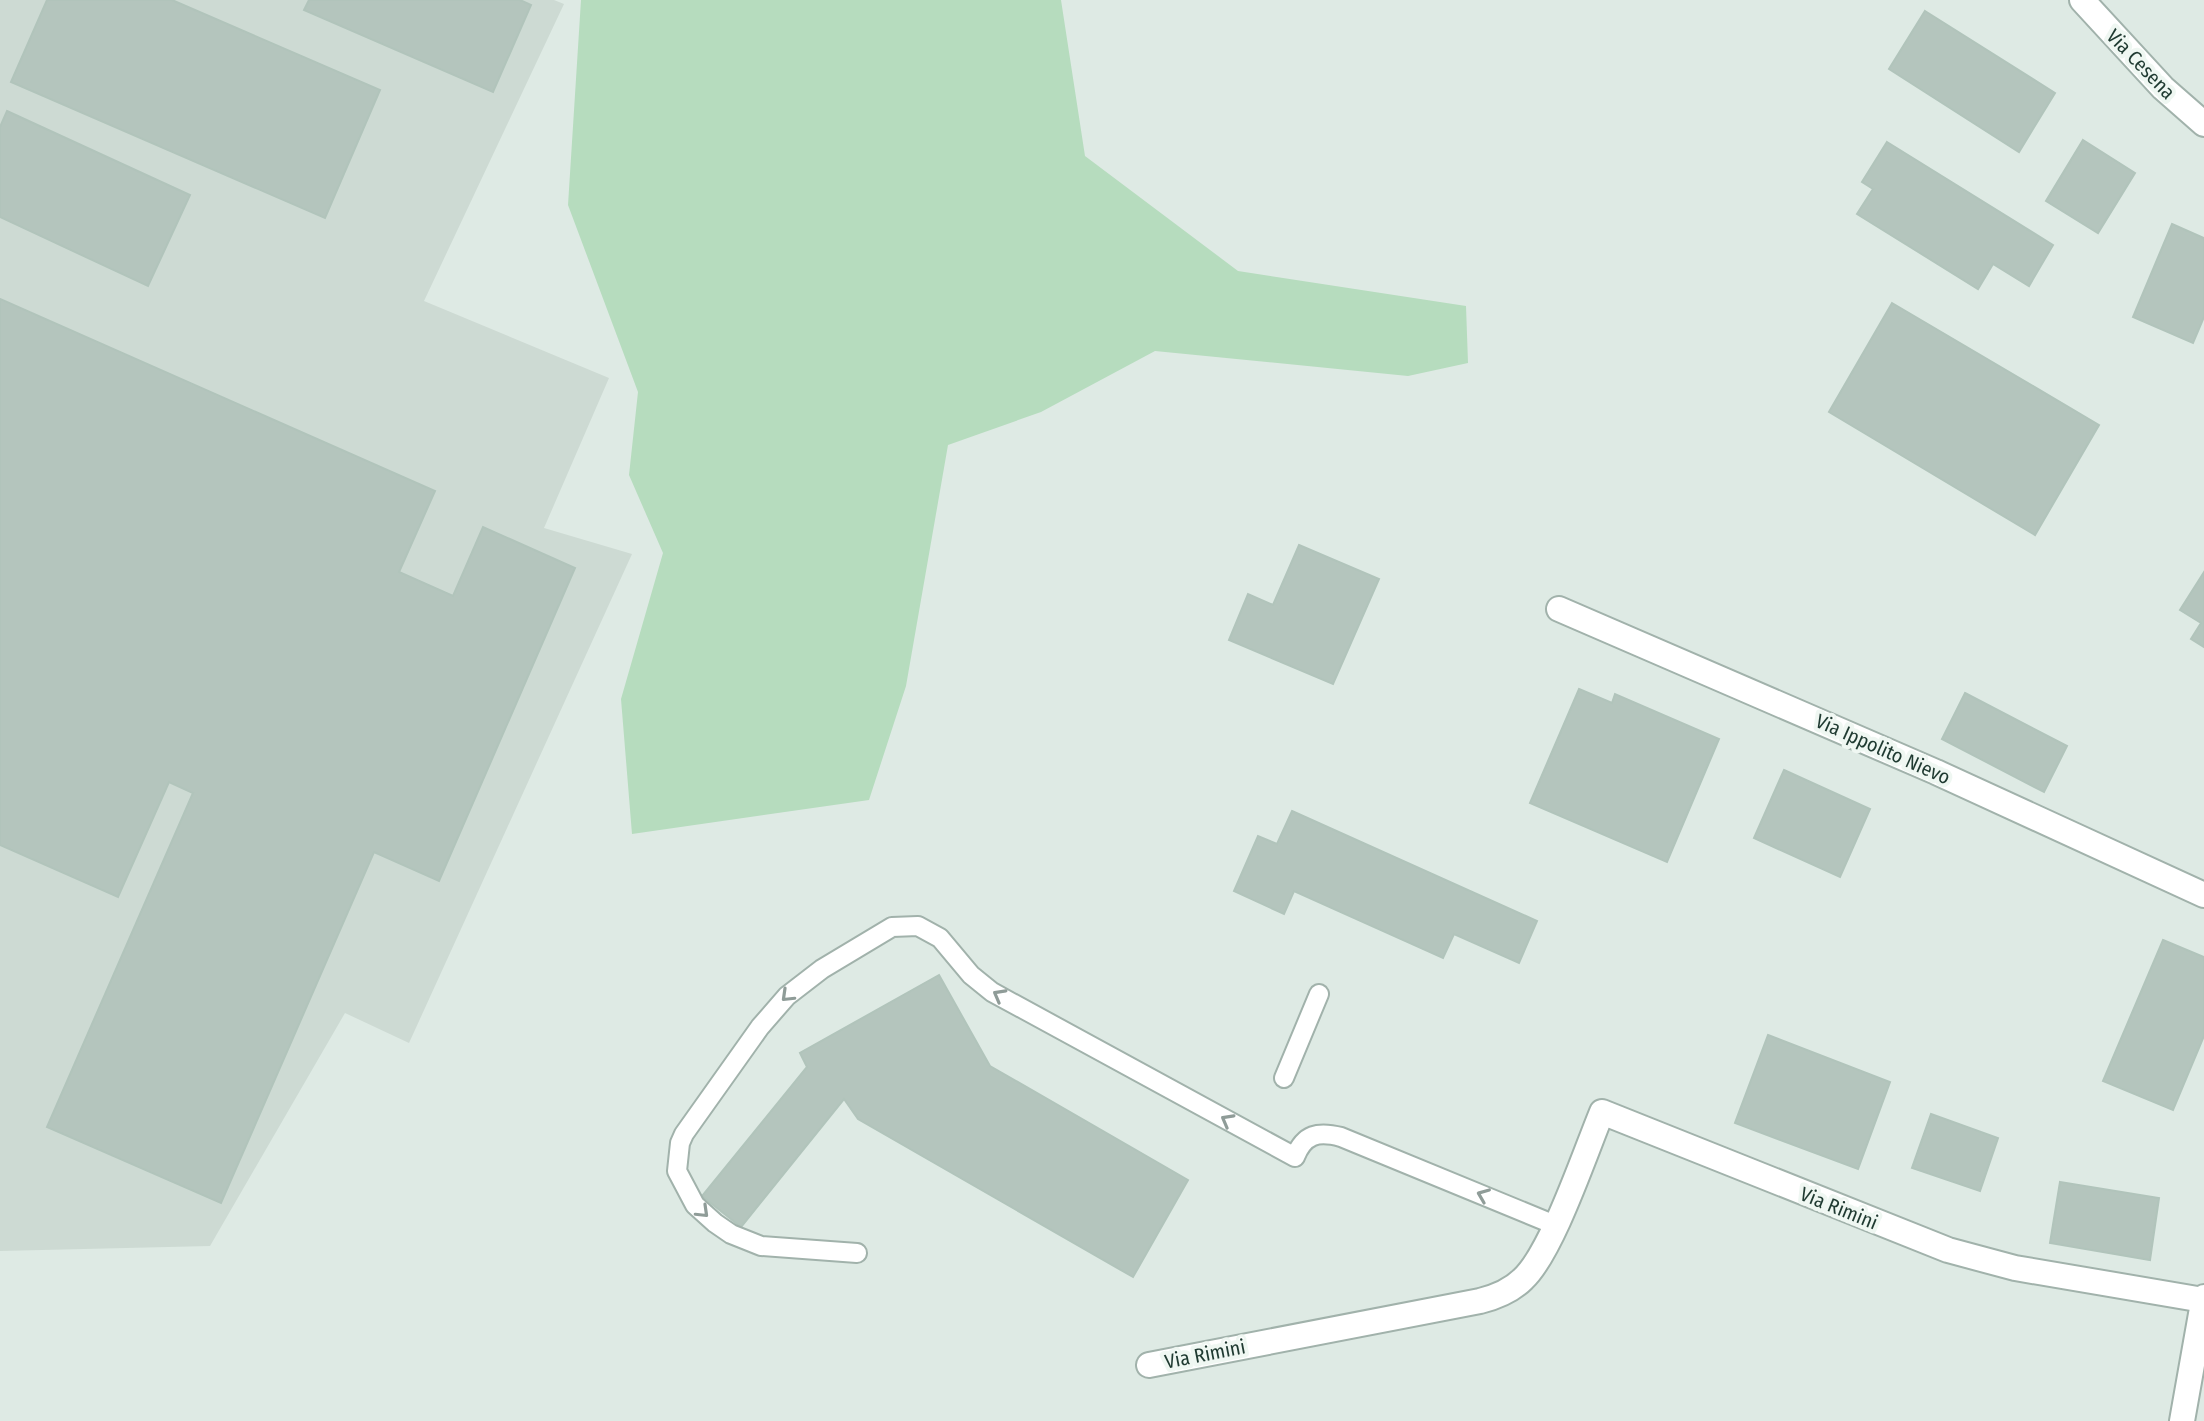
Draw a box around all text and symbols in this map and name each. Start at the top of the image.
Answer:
street label: Via Cesena [2102,24,2180,104]
street label: Via Ippolito Nievo [1812,709,1954,789]
one-way arrow [782,987,796,1002]
one-way arrow [993,989,1008,1005]
one-way arrow [1221,1114,1235,1129]
street label: Via Rimini [1797,1182,1881,1234]
one-way arrow [1477,1188,1491,1205]
one-way arrow [694,1203,708,1217]
street label: Via Rimini [1163,1334,1247,1374]

